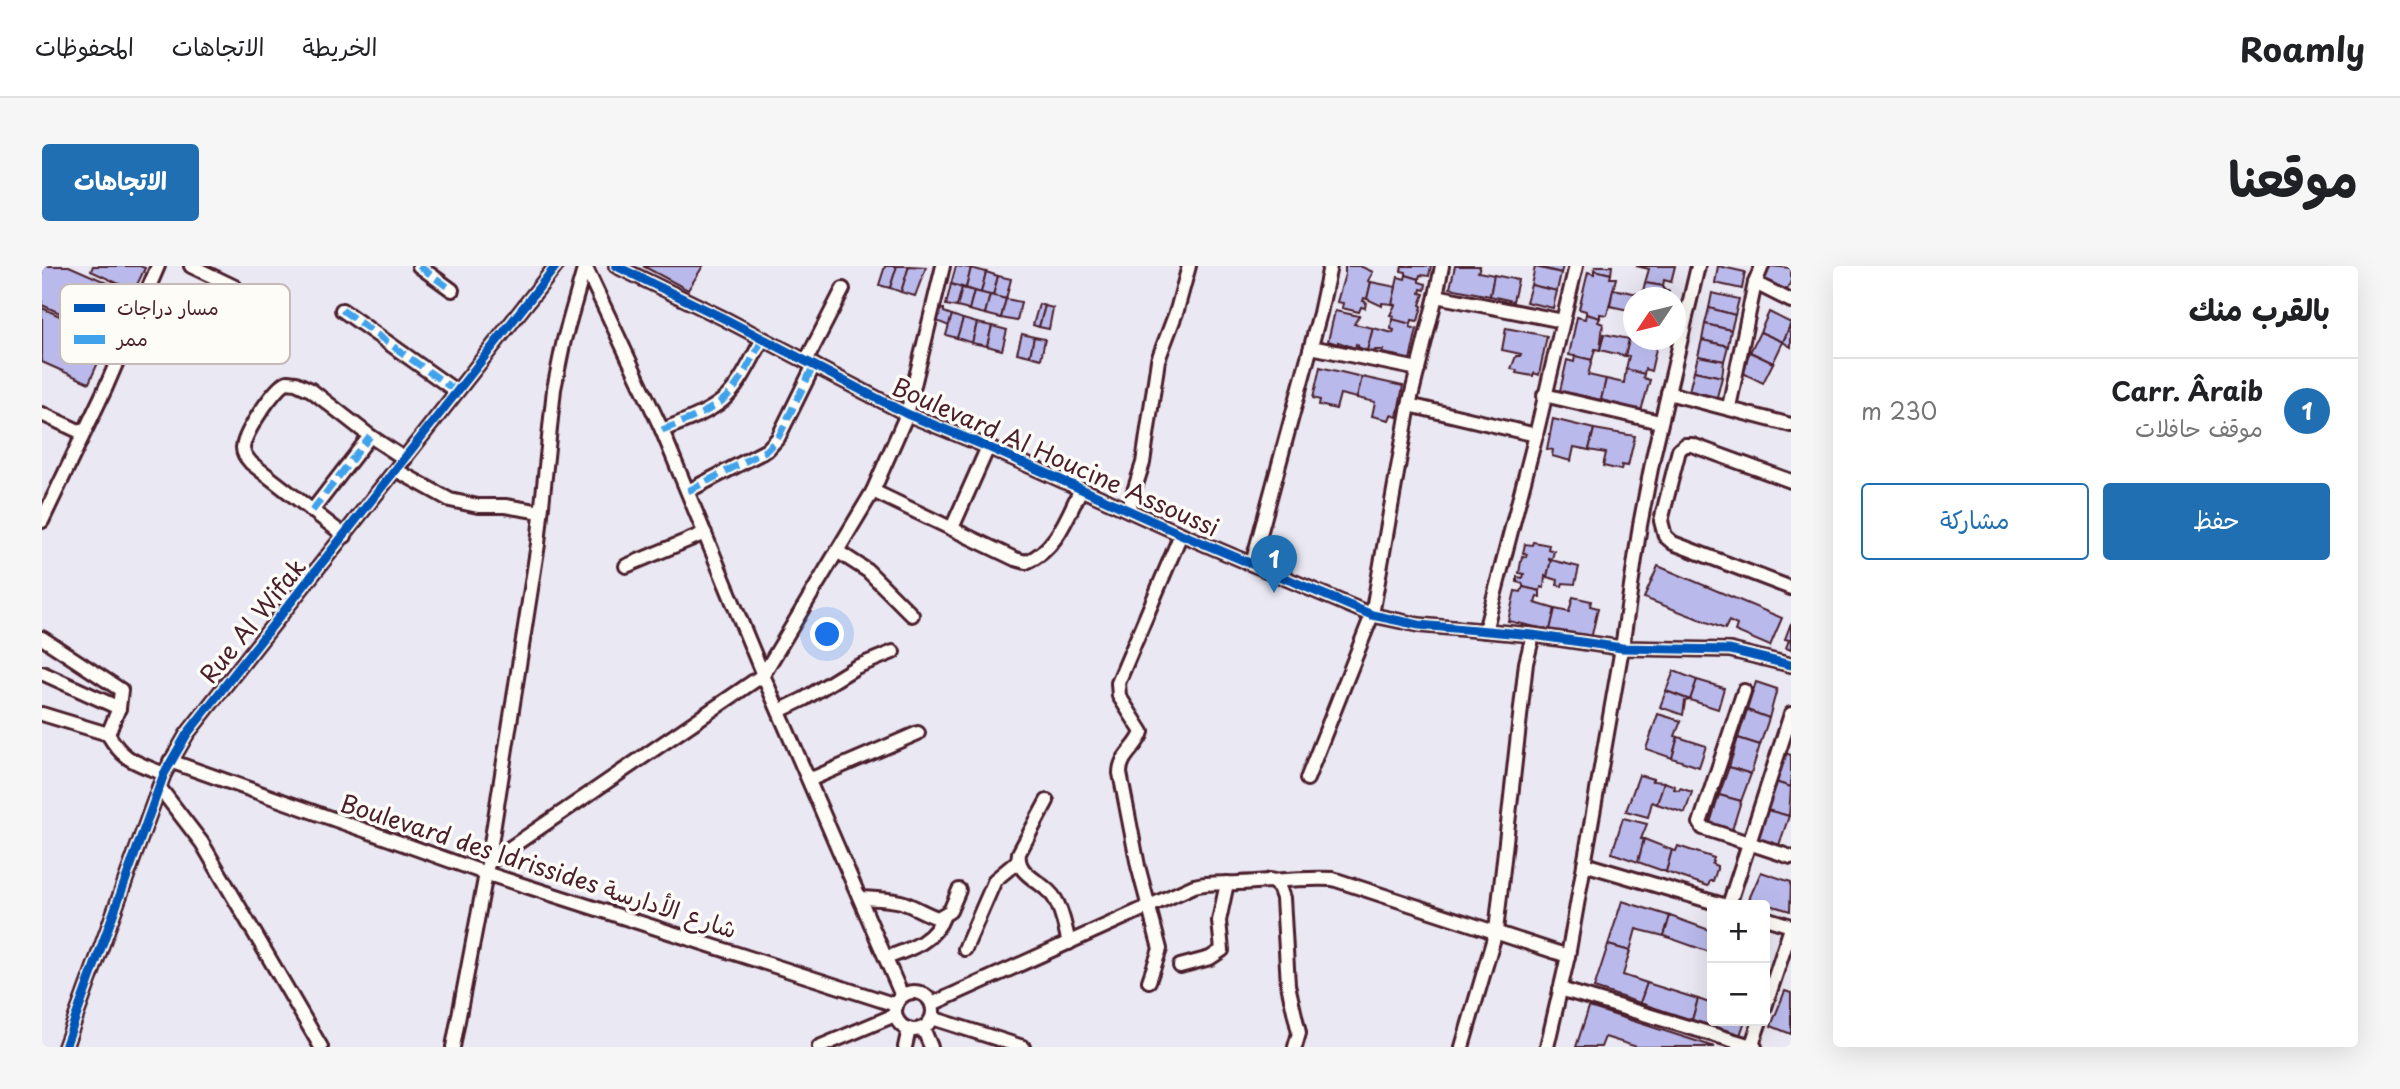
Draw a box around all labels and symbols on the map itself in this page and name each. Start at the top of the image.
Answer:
legend [60,284,290,364]
north arrow [1623,287,1686,350]
text: مسار دراجات [117,293,219,321]
text: ممر [115,324,148,352]
street label: Boulevard Al Houcine Assoussi [887,367,1225,545]
pin: 1 [1251,535,1297,593]
street label: Rue Al Wifak [190,550,314,690]
your location [810,617,844,651]
street label: Boulevard des Idrissides شارع الأدارسة [336,784,742,947]

